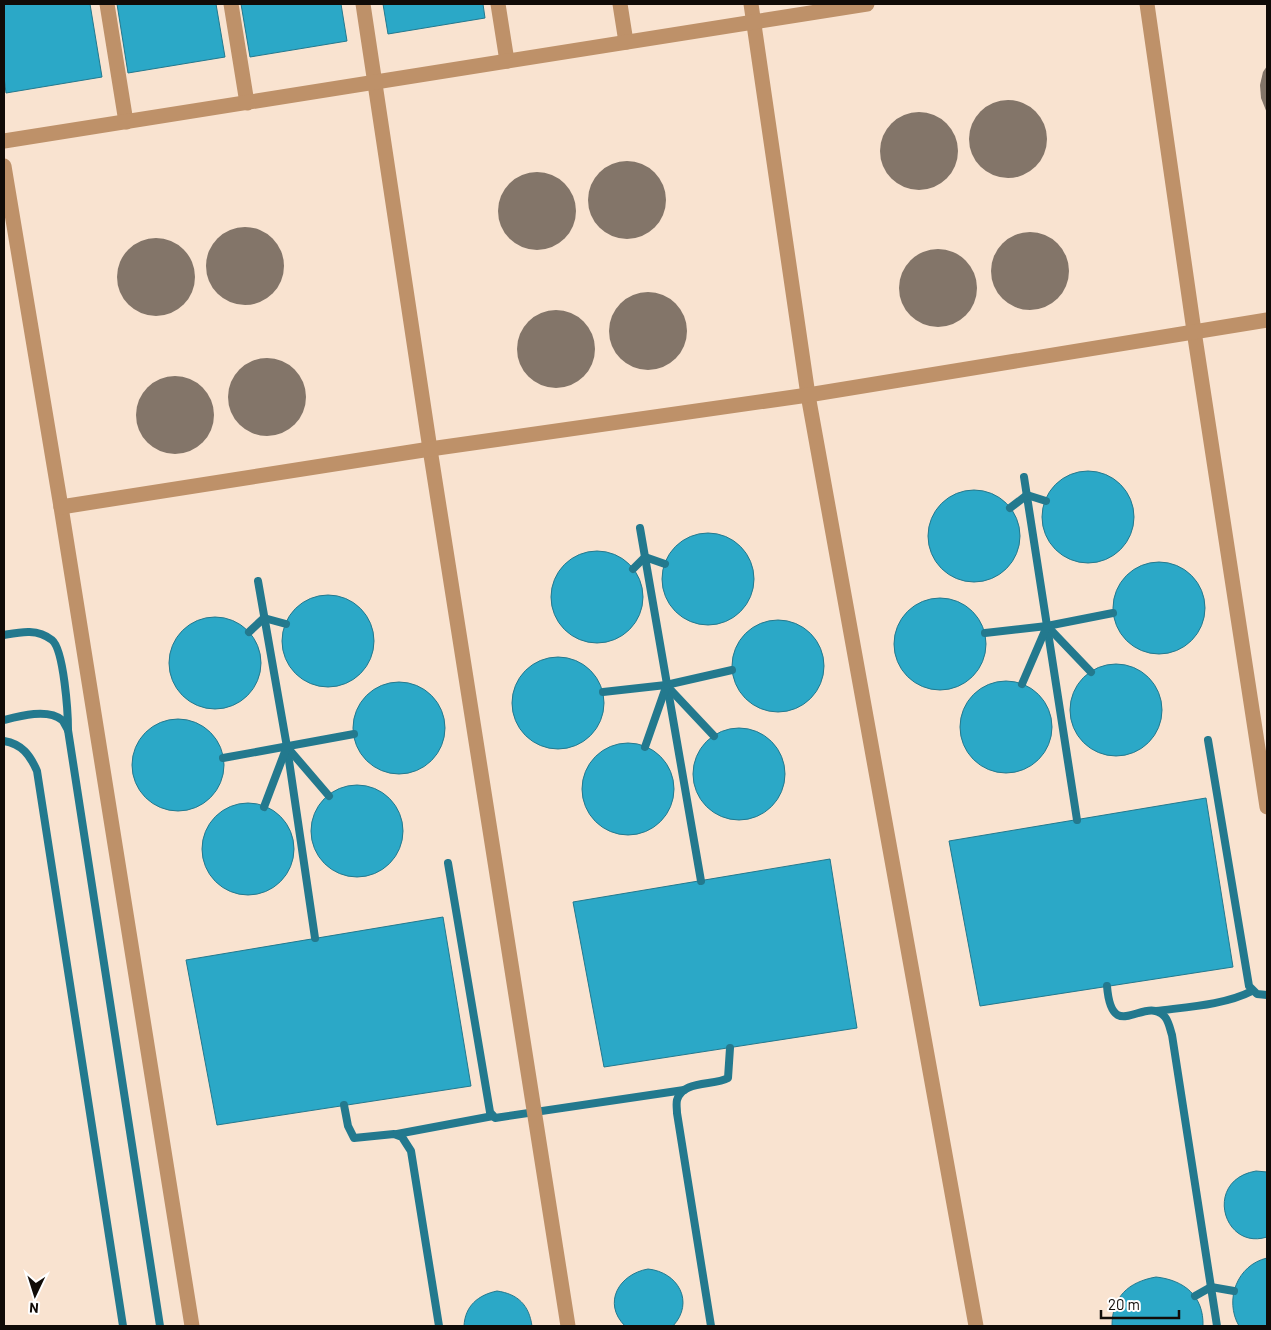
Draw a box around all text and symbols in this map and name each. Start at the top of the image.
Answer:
north arrow [10,1270,60,1320]
scale bar [1101,1288,1178,1320]
text: 20 m [1108,1295,1140,1313]
text: N [29,1300,39,1317]

